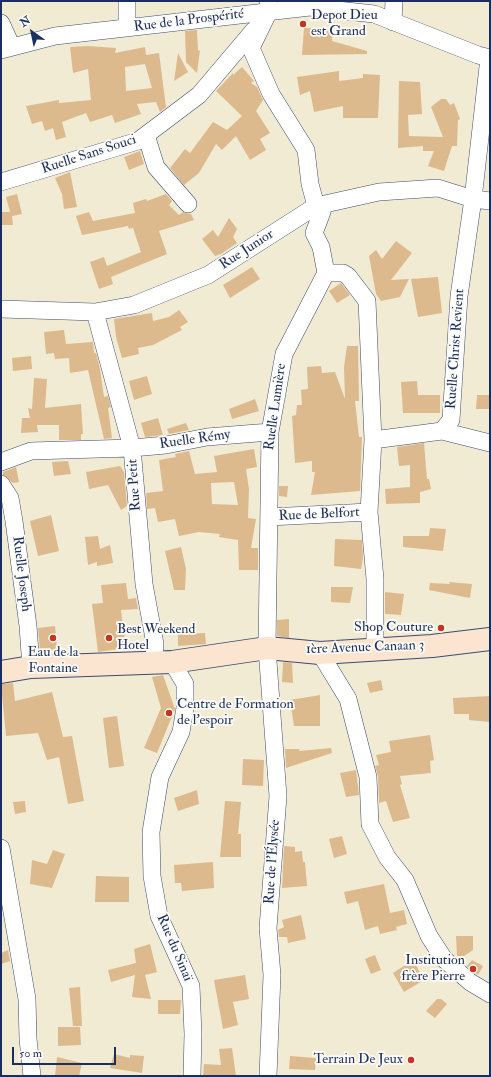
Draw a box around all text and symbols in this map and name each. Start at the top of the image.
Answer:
street label: Rue de la Prospérité [133,6,245,36]
place label: Depot Dieu est Grand [311,8,378,40]
north arrow [12,12,52,52]
text: N [18,13,33,30]
marker: Depot Dieu est Grand [298,19,308,29]
street label: Ruelle Sans Souci [40,132,138,178]
street label: Rue Junior [217,226,277,274]
street label: Ruelle Christ Revient [443,288,469,410]
street label: Ruelle Lumière [262,362,290,452]
street label: Ruelle Rémy [158,427,232,453]
street label: Rue Petit [125,458,145,512]
street label: Rue de Belfort [278,504,360,526]
street label: Ruelle Joseph [8,535,34,613]
place label: Shop Couture [354,620,433,636]
place label: Best Weekend Hotel [117,622,195,654]
marker: Shop Couture [436,623,446,633]
marker: Eau de la Fontaine [48,633,58,643]
marker: Best Weekend Hotel [104,633,114,643]
street label: 1ère Avenue Canaan 3 [305,638,425,658]
place label: Eau de la Fontaine [27,645,79,678]
place label: Centre de Formation de l'espoir [177,697,294,730]
marker: Centre de Formation de l'espoir [164,708,174,718]
street label: Rue de l'Élysée [262,819,284,905]
street label: Rue du Sinaï [152,912,196,984]
place label: Institution frère Pierre [402,953,465,986]
marker: Institution frère Pierre [468,964,478,974]
scale bar [14,1039,118,1065]
text: 50 m [19,1046,42,1061]
place label: Terrain De Jeux [314,1052,403,1068]
marker: Terrain De Jeux [406,1055,416,1065]

